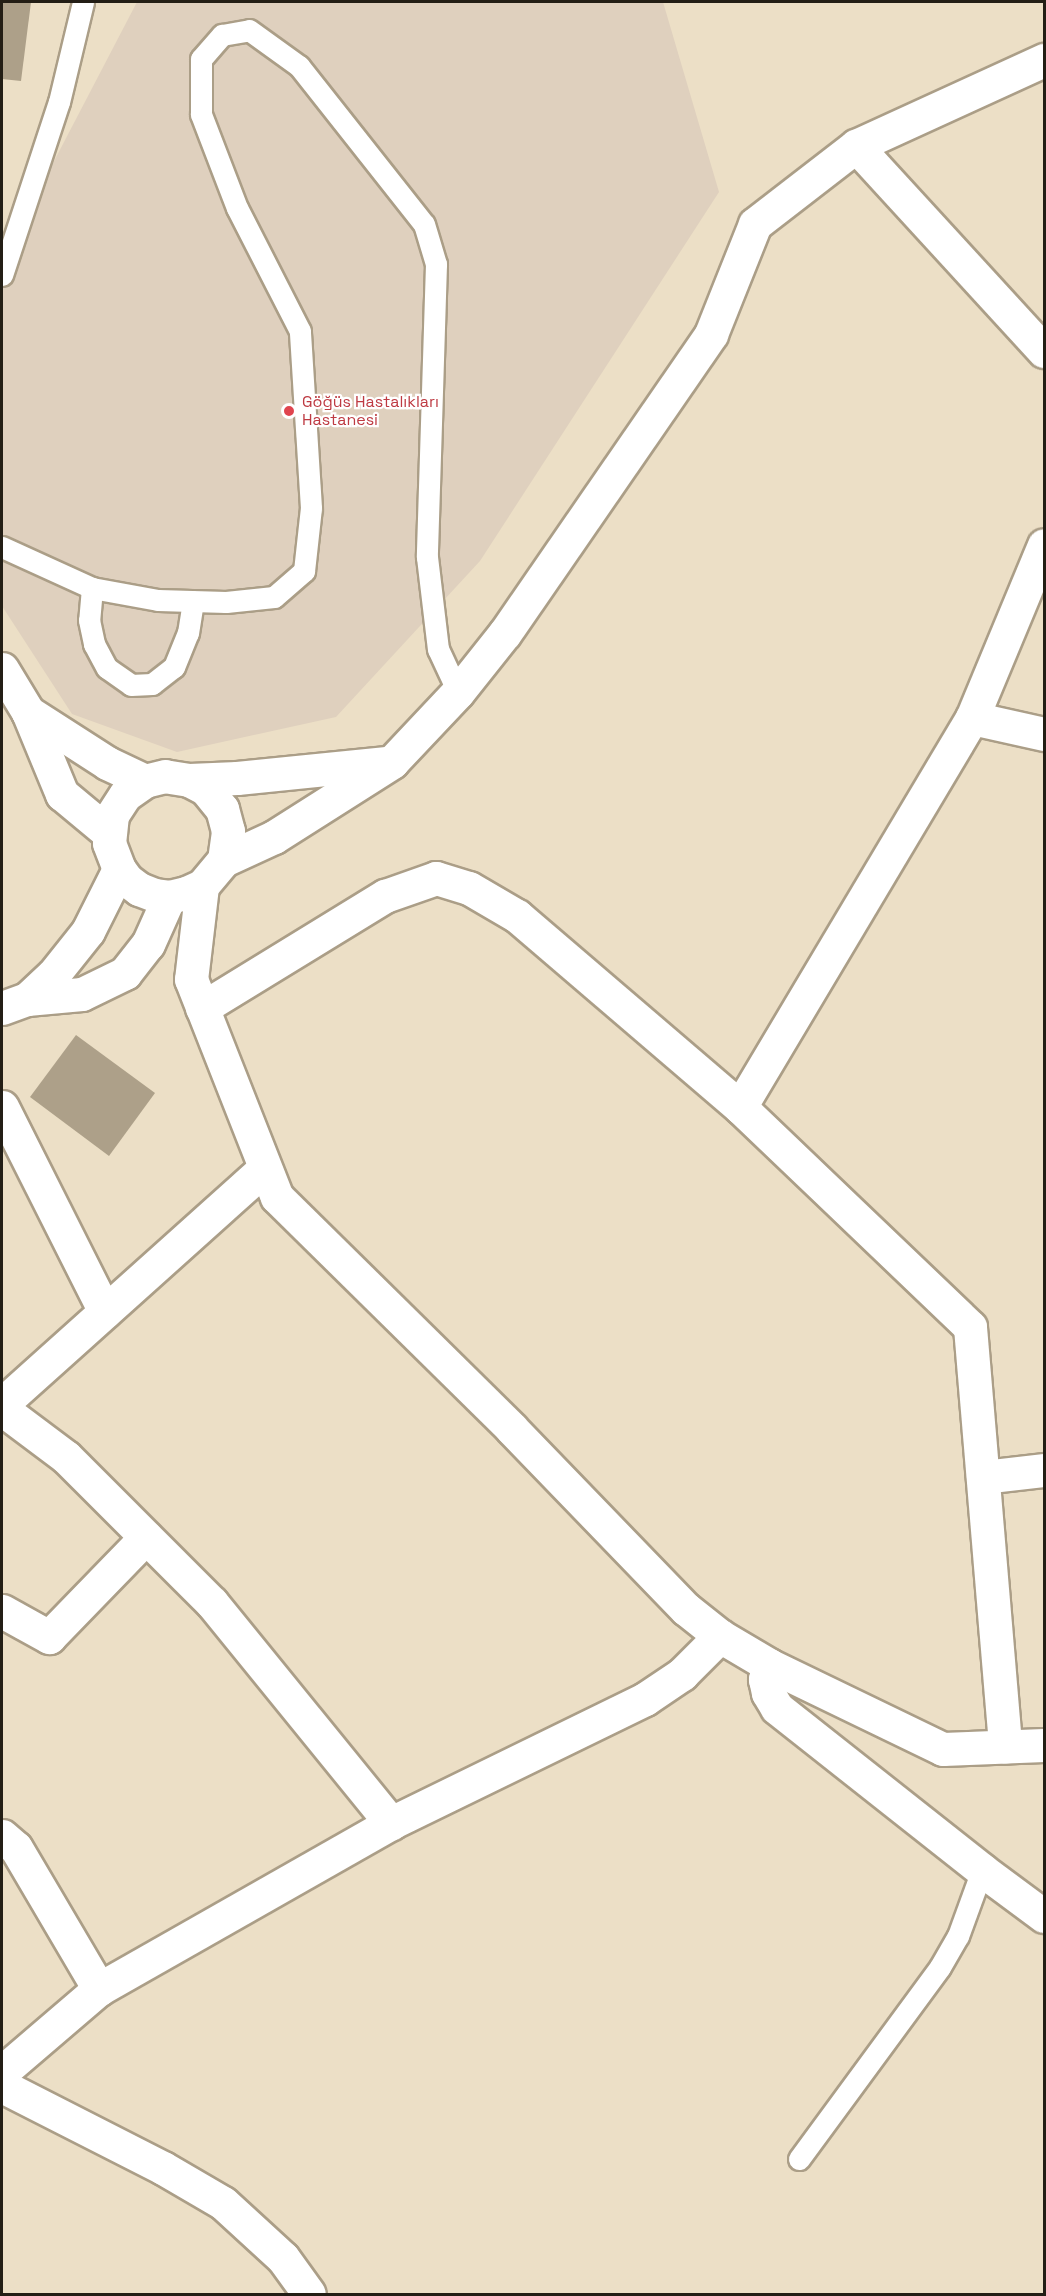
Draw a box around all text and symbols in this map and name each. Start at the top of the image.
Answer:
place label: Göğüs Hastalıkları Hastanesi [302,392,439,430]
marker: Göğüs Hastalıkları Hastanesi [280,402,298,420]

